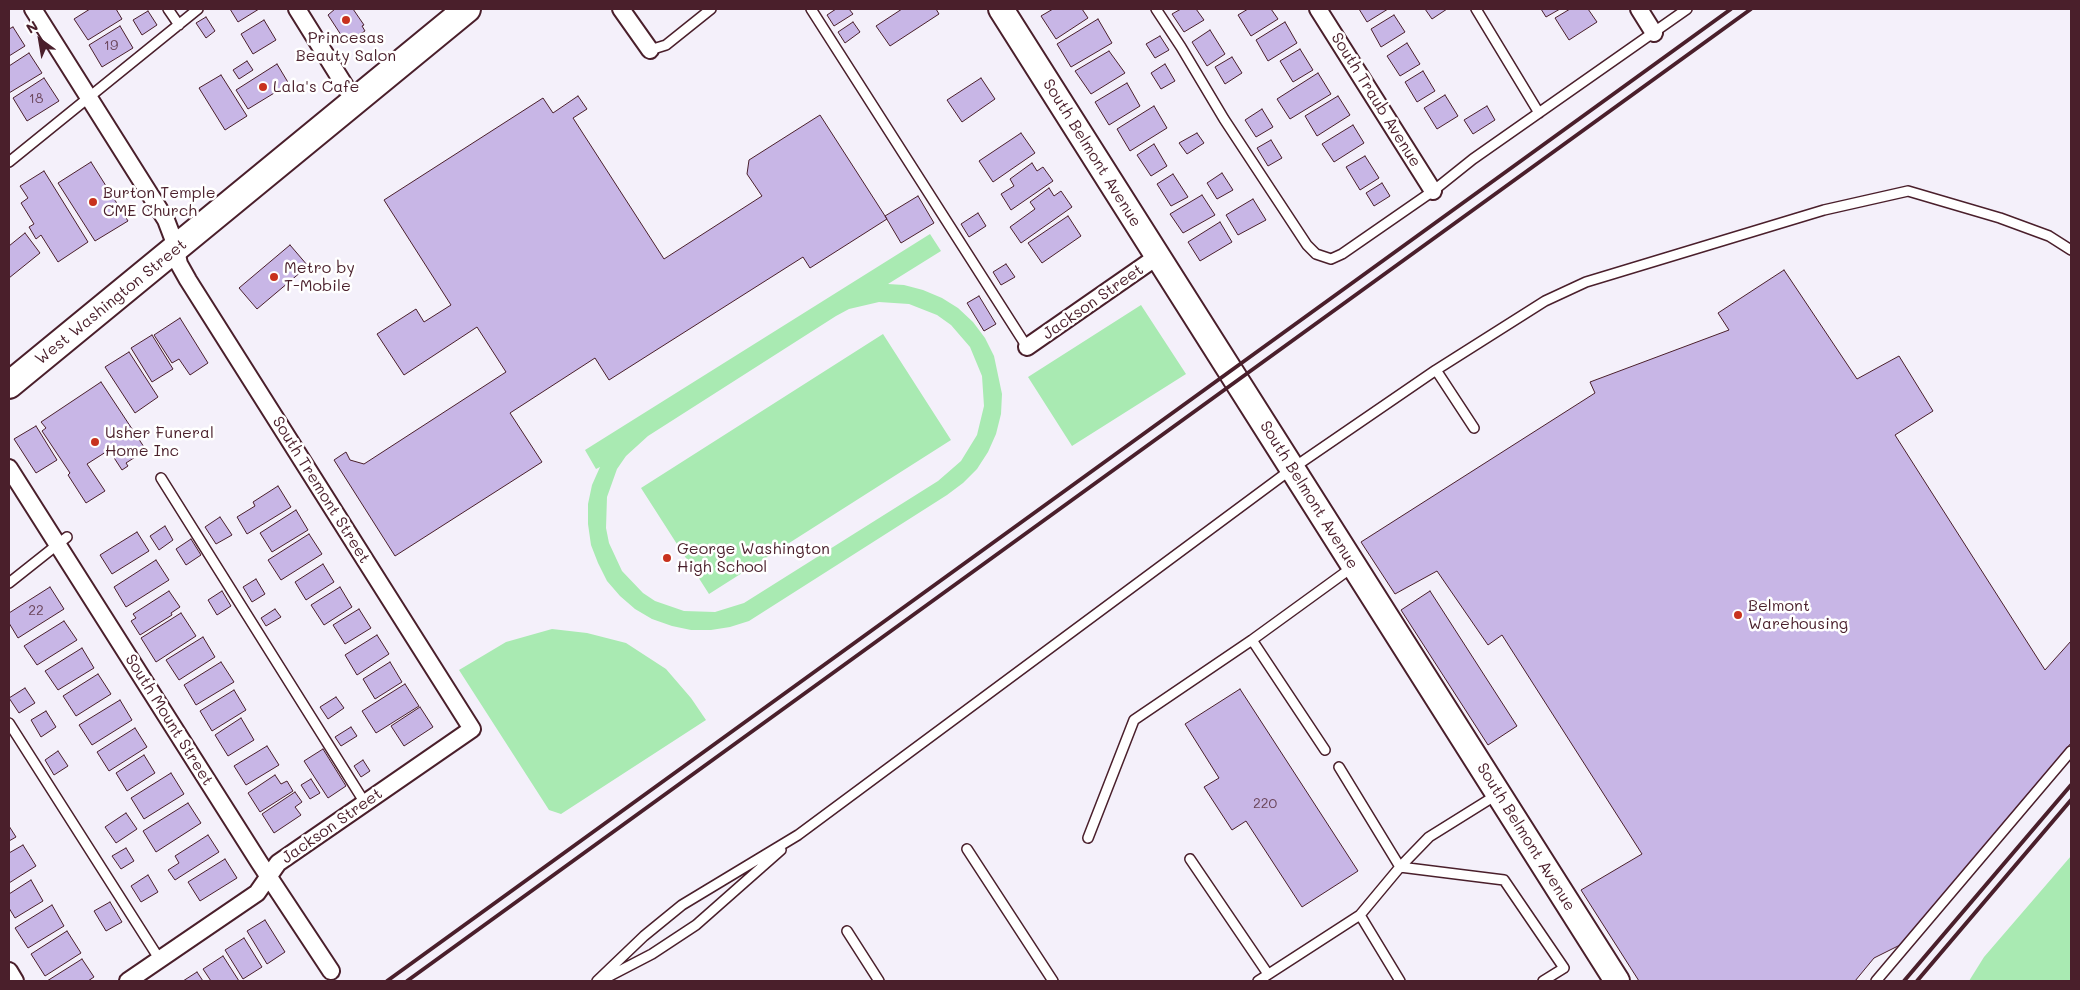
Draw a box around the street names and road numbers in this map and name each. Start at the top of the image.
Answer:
street label: South Traub Avenue [1327,29,1425,171]
street label: South Belmont Avenue [1039,75,1145,231]
street label: West Washington Street [31,235,191,369]
street label: Jackson Street [1039,260,1147,344]
street label: South Tremont Street [268,413,374,567]
street label: South Belmont Avenue [1256,417,1362,573]
street label: South Mount Street [121,651,217,789]
street label: South Belmont Avenue [1473,759,1579,915]
street label: Jackson Street [278,784,386,868]

